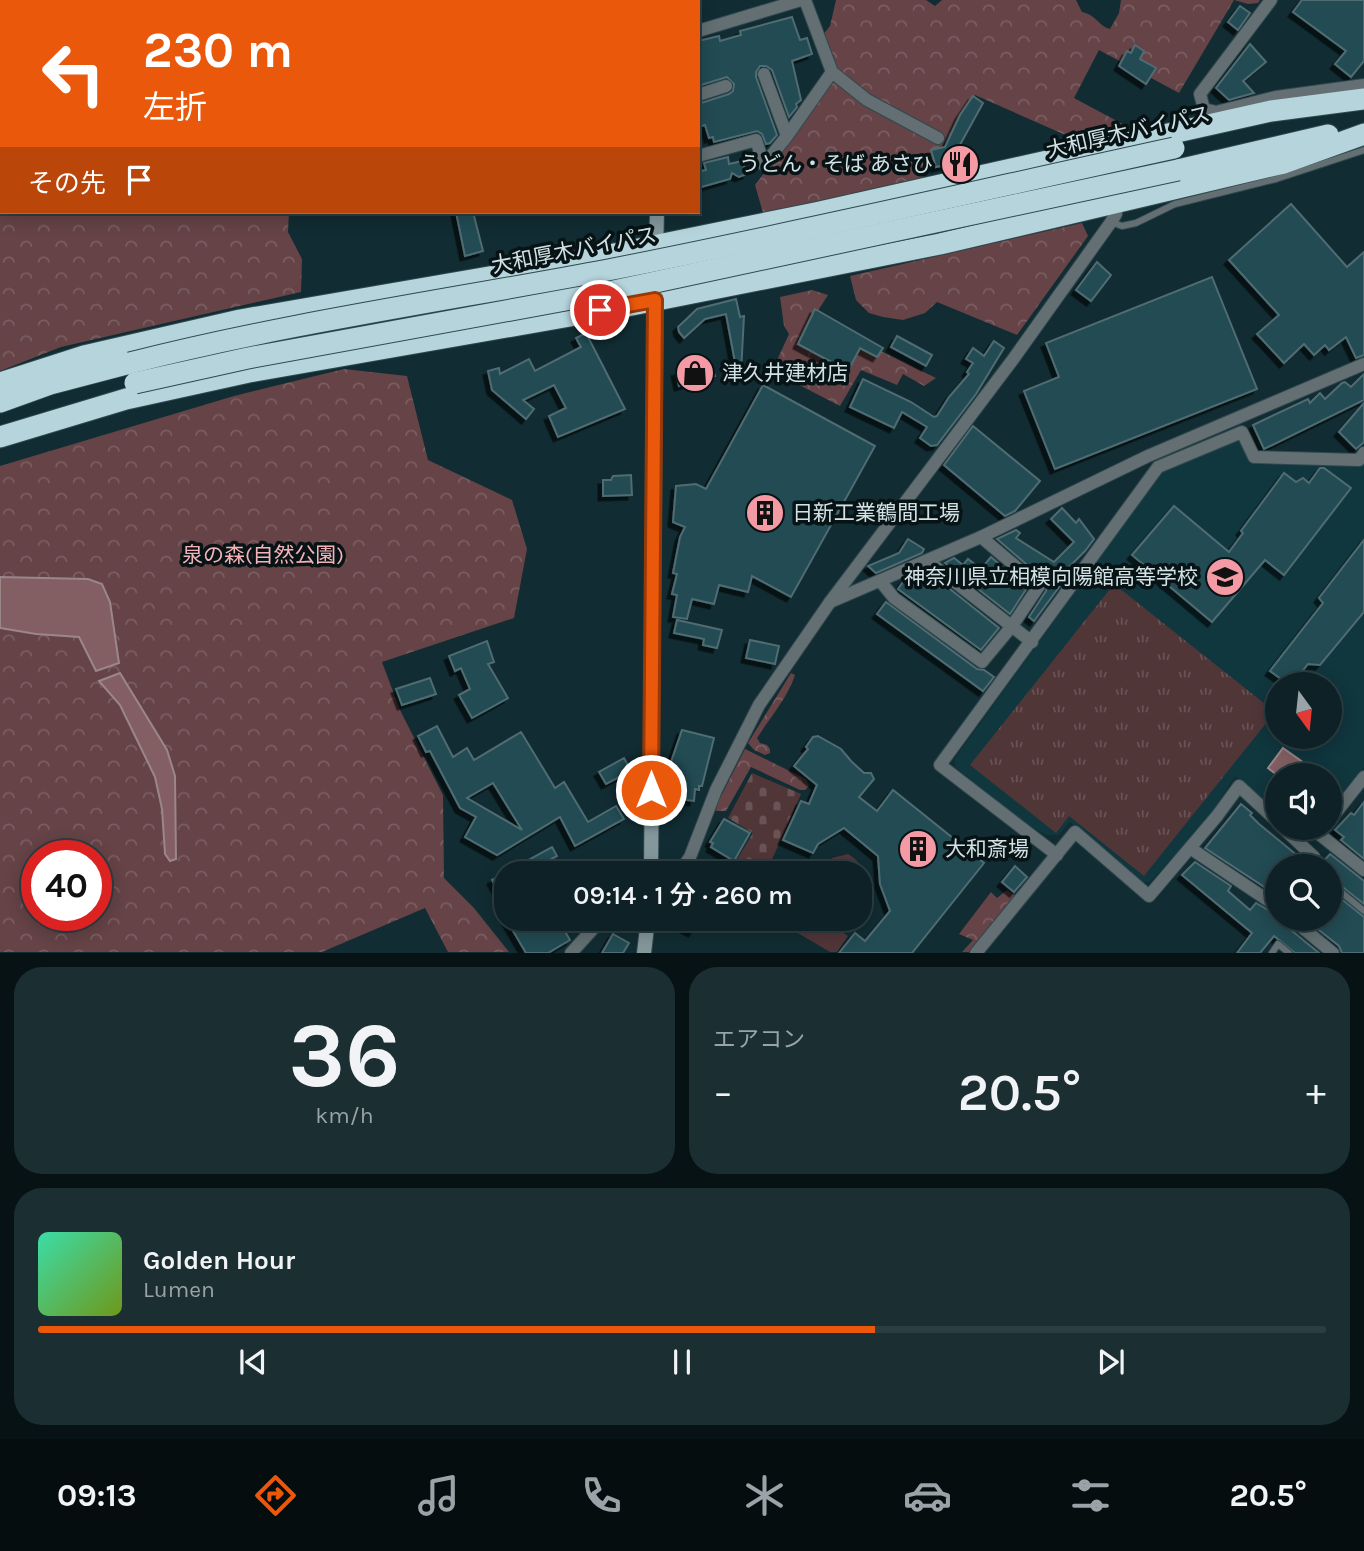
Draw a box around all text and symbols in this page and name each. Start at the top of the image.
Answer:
text: 230 m [143,22,293,79]
icon: left [28,28,119,119]
text: 左折 [143,89,207,126]
street label: 大和厚木バイパス [1044,101,1212,163]
restaurant icon: うどん・そば あさひ [939,143,981,185]
place label: うどん・そば あさひ [739,152,933,176]
icon: arrive [120,161,158,199]
text: その先 [28,168,106,199]
street label: 大和厚木バイパス [489,222,659,278]
pin [570,280,630,340]
icon: arrive [581,291,619,329]
shop icon: 津久井建材店 [674,352,716,394]
place label: 津久井建材店 [722,361,848,385]
building icon: 日新工業鶴間工場 [744,492,786,534]
place label: 日新工業鶴間工場 [792,501,960,525]
park label: 泉の森(自然公園) [182,543,344,567]
school or university icon: 神奈川県立相模向陽館高等学校 [1204,556,1246,598]
place label: 神奈川県立相模向陽館高等学校 [904,565,1198,589]
north arrow [1265,672,1342,749]
map controls [1265,672,1342,931]
position arrow [614,753,688,827]
button: sound [1265,763,1342,840]
building icon: 大和斎場 [897,828,939,870]
place label: 大和斎場 [945,837,1029,861]
speed limit sign: 40 [21,840,112,931]
button: search [1265,854,1342,931]
text: 09:14 · 1 分 · 260 m [573,880,793,911]
text: 36 [289,1003,400,1109]
text: エアコン [713,1026,805,1053]
text: 20.5° [958,1062,1081,1123]
text: − [713,1070,733,1115]
text: + [1306,1070,1326,1115]
text: km/h [315,1102,374,1129]
text: Golden Hour [143,1245,295,1276]
text: Lumen [143,1276,215,1303]
icon: previous [234,1343,272,1381]
icon: pause [663,1343,701,1381]
icon: next [1092,1343,1130,1381]
icon: directions [251,1471,300,1520]
icon: music [414,1471,463,1520]
icon: phone [577,1471,626,1520]
icon: climate [740,1471,789,1520]
icon: car [903,1471,952,1520]
icon: filters [1066,1471,1115,1520]
text: 09:13 [57,1477,137,1514]
text: 20.5° [1229,1477,1307,1514]

